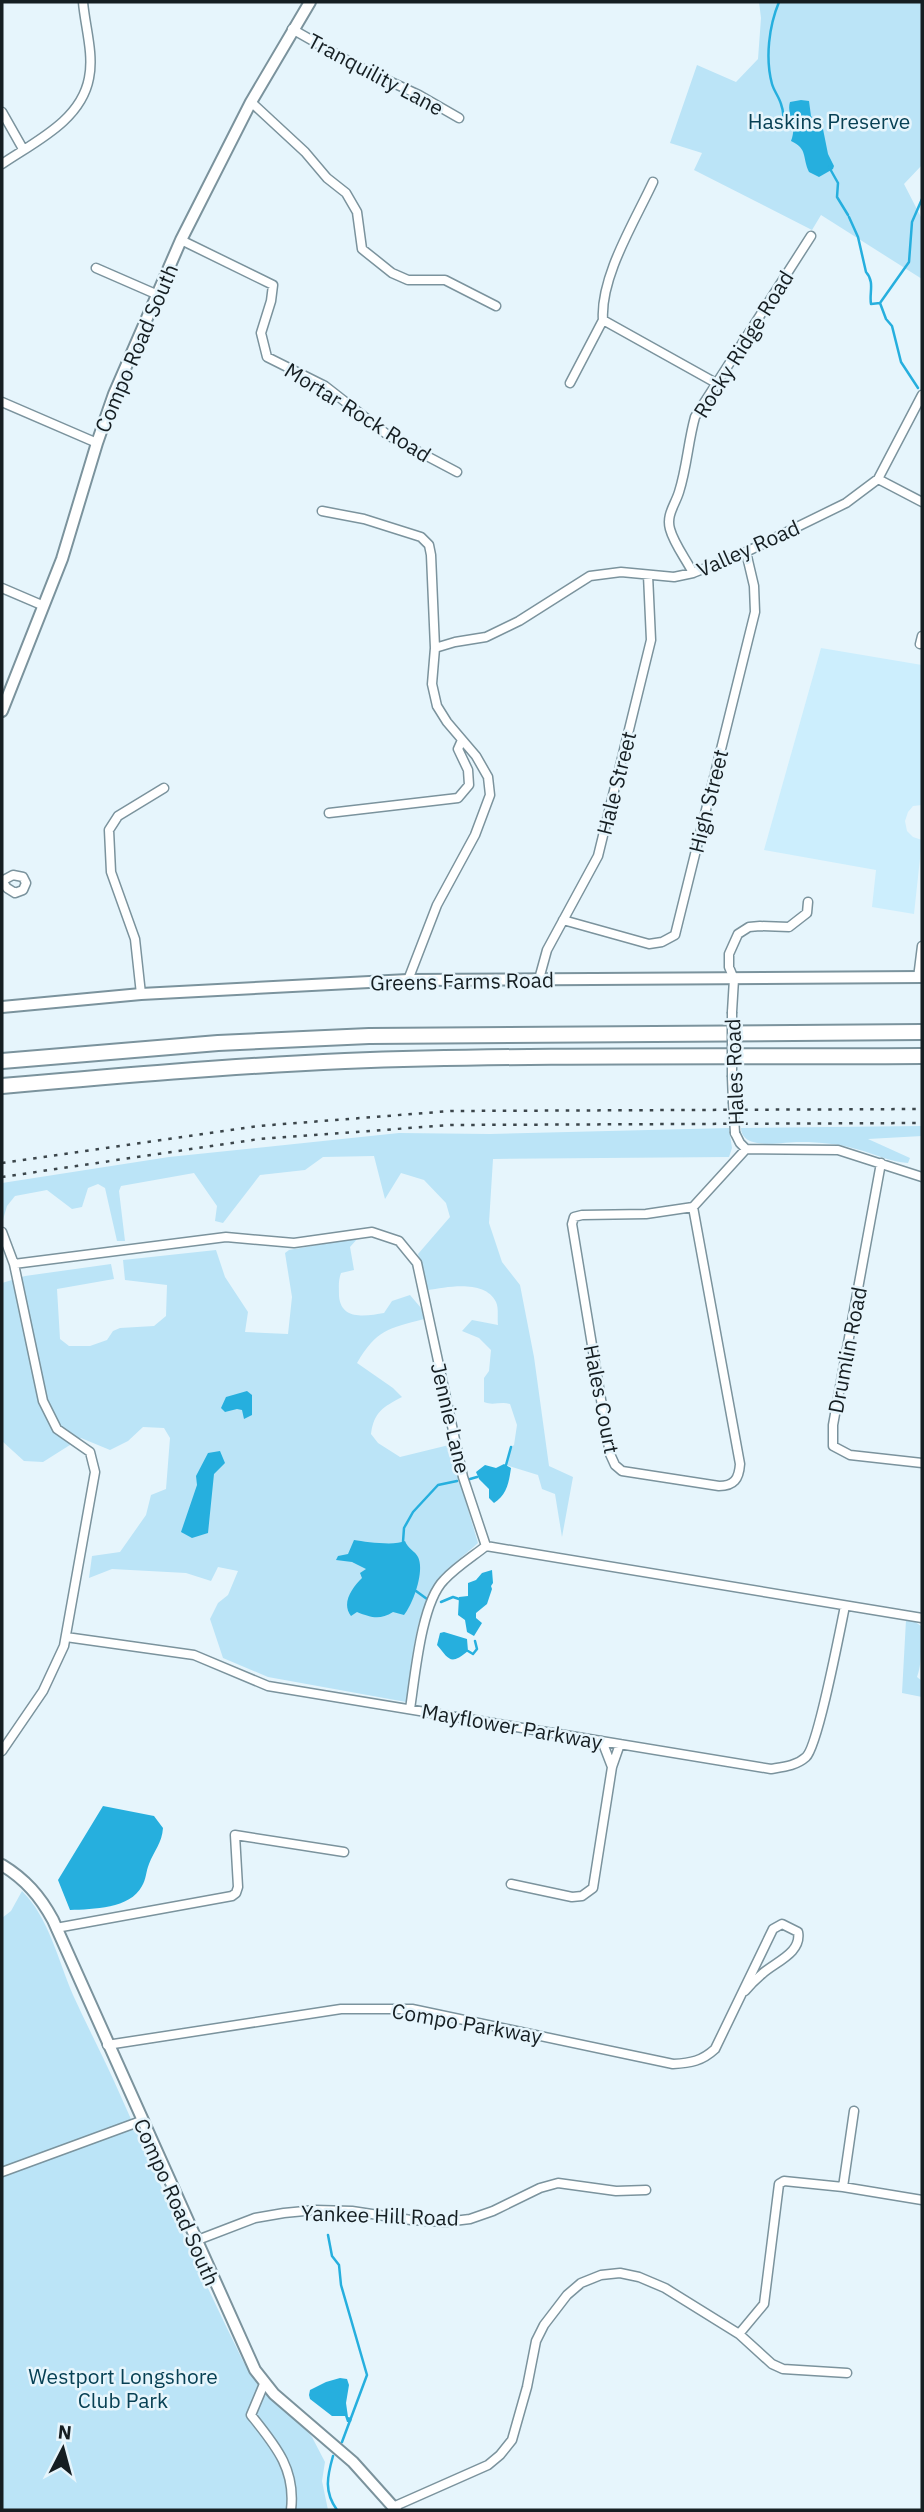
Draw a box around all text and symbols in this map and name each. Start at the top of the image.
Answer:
street label: Tranquility Lane [303,26,449,122]
park label: Haskins Preserve [748,107,910,135]
street label: Compo Road South [88,259,184,437]
street label: Rocky Ridge Road [686,265,800,423]
street label: Mortar Rock Road [280,356,436,468]
street label: Valley Road [692,513,804,583]
street label: Hale Street [590,728,642,838]
street label: High Street [682,746,734,856]
street label: Greens Farms Road [370,965,554,997]
street label: Hales Road [718,1018,750,1126]
street label: Drumlin Road [821,1284,873,1416]
street label: Hales Court [578,1342,626,1456]
street label: Jennie Lane [425,1360,477,1476]
street label: Mayflower Parkway [419,1696,605,1756]
street label: Compo Parkway [390,1996,545,2050]
street label: Compo Road South [128,2114,226,2290]
street label: Yankee Hill Road [301,2198,459,2232]
park label: Westport Longshore Club Park [28,2362,218,2414]
north arrow [28,2414,98,2484]
text: N [57,2419,73,2445]

